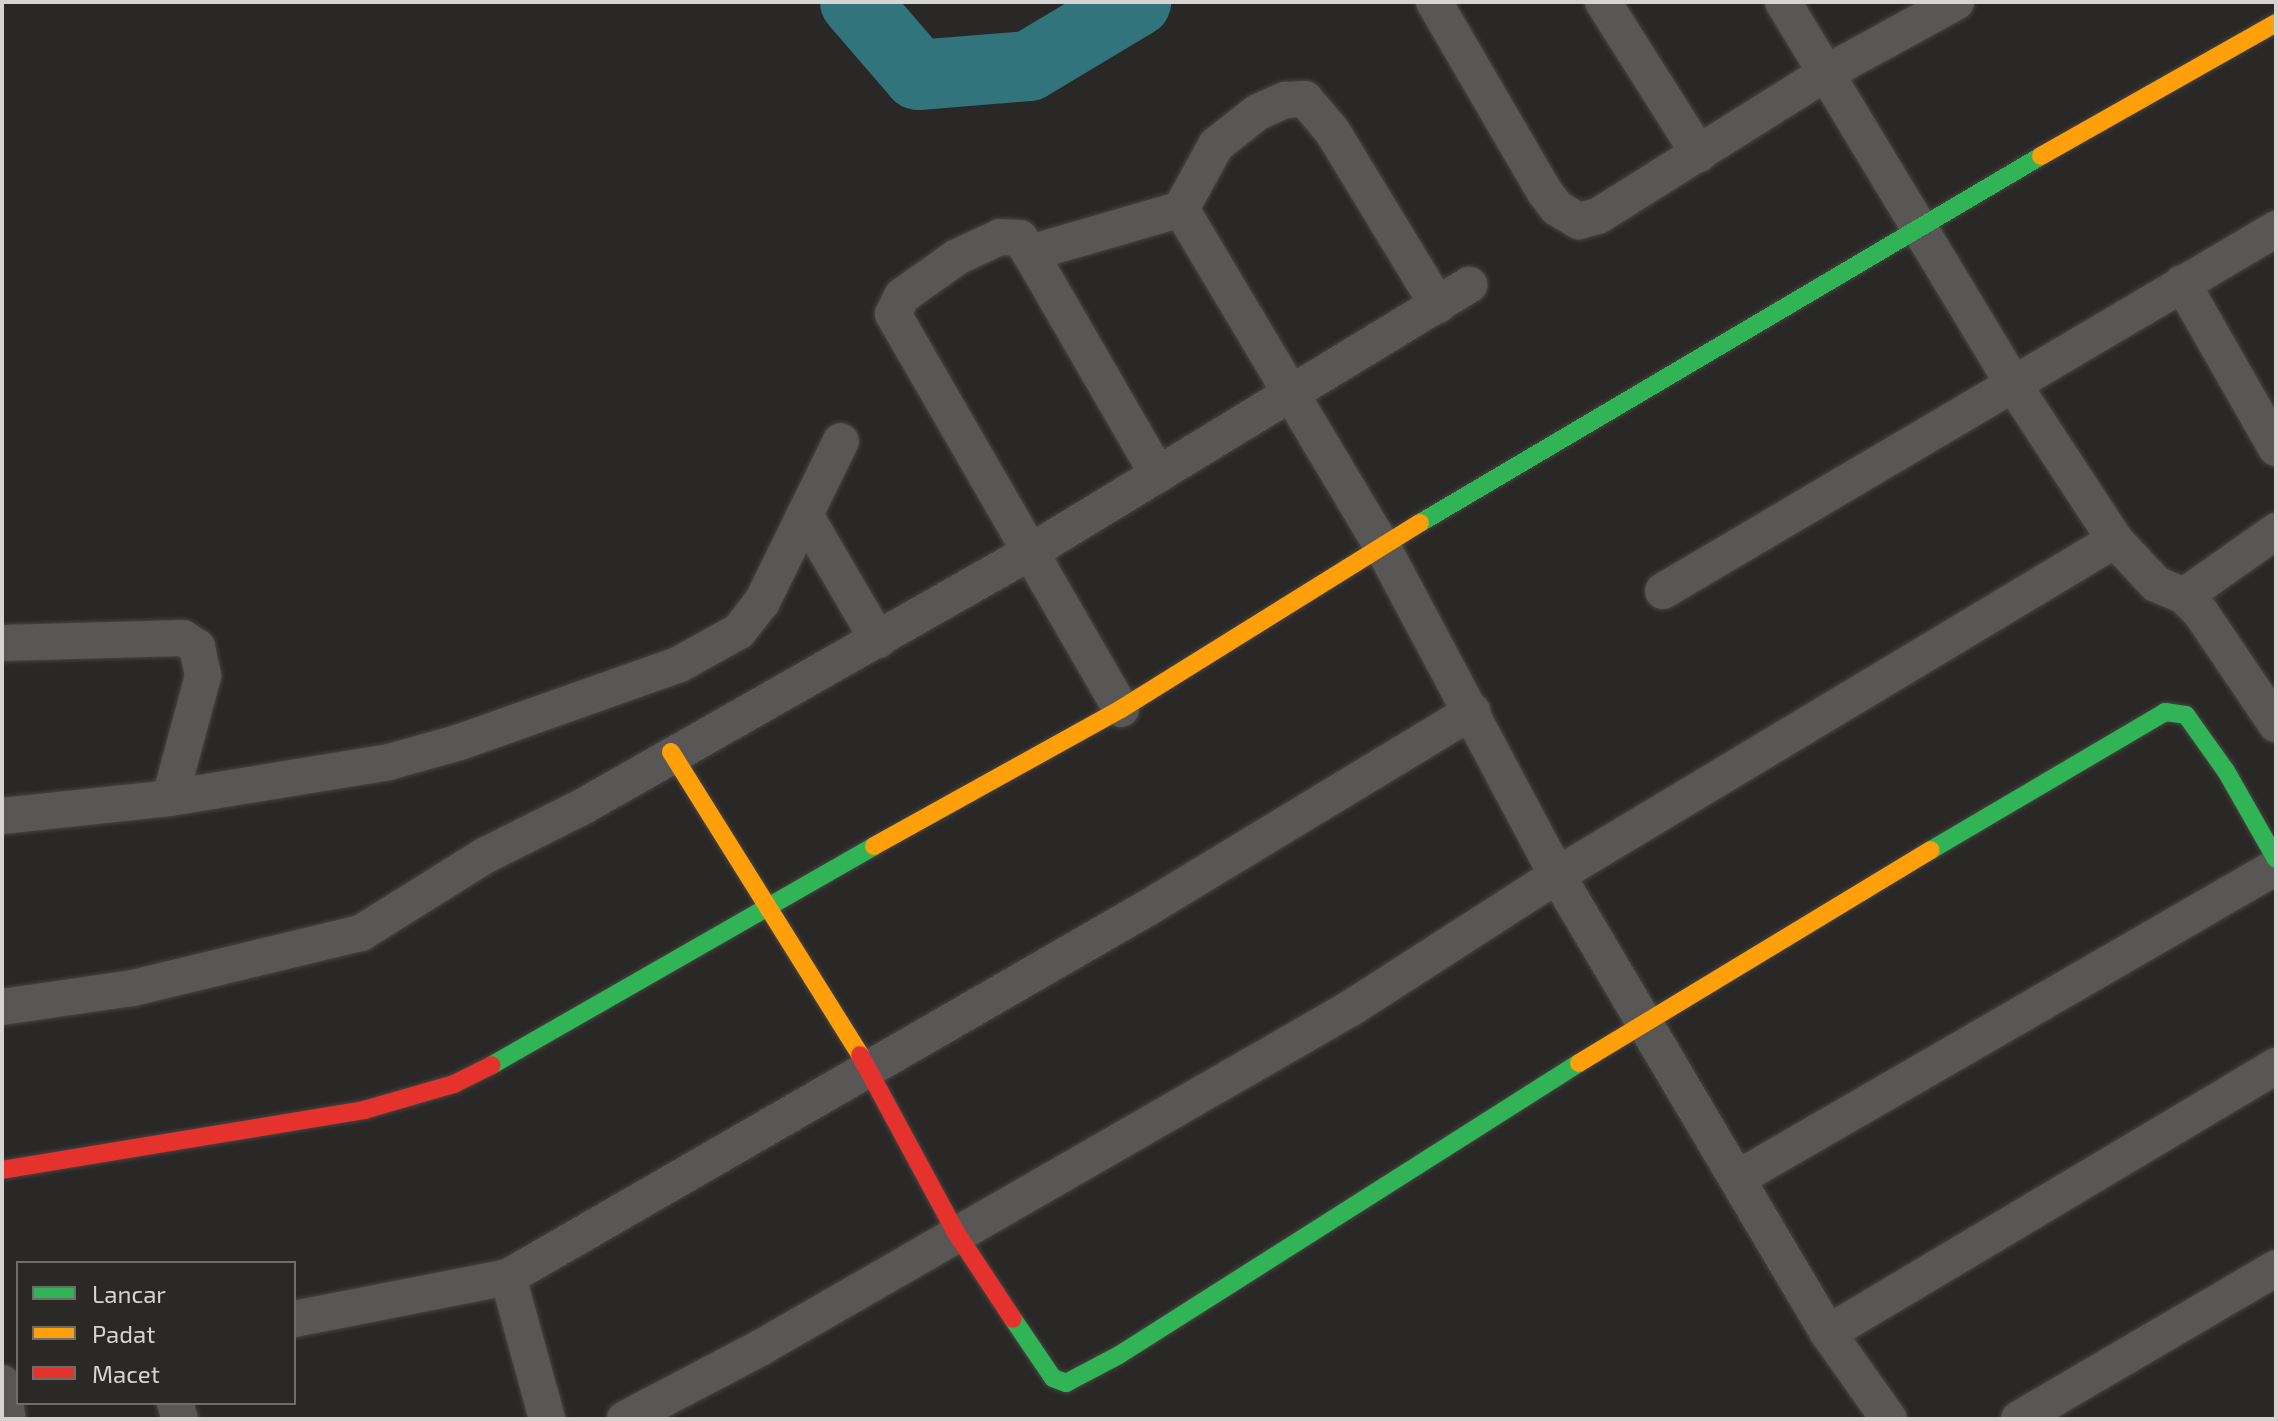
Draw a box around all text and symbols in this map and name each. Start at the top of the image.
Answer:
legend [16,1261,296,1405]
text: Lancar [92,1279,166,1308]
text: Padat [92,1319,155,1348]
text: Macet [92,1359,160,1388]

